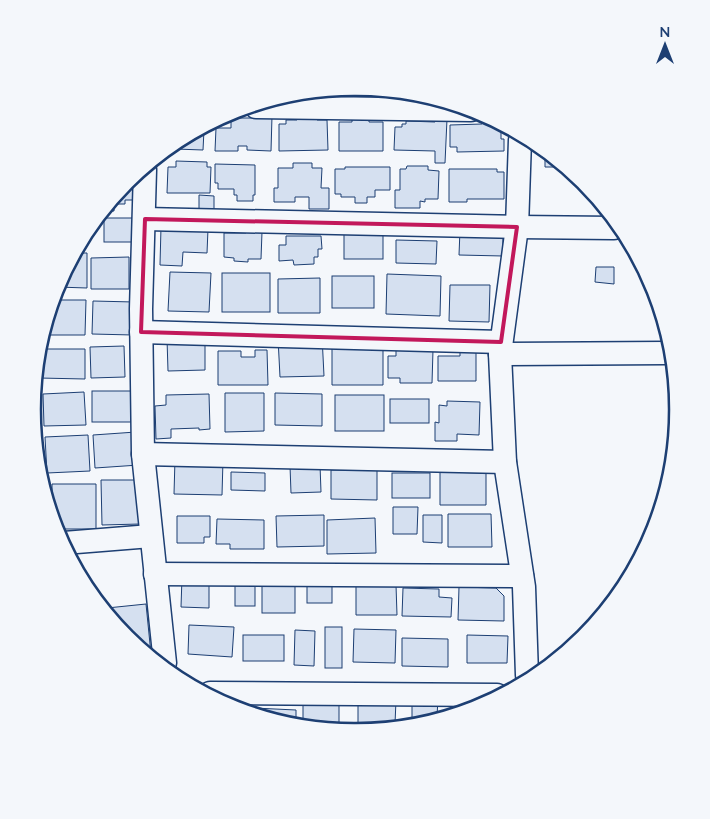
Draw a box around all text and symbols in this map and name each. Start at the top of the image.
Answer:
north arrow [640,20,690,70]
text: N [660,23,670,40]

